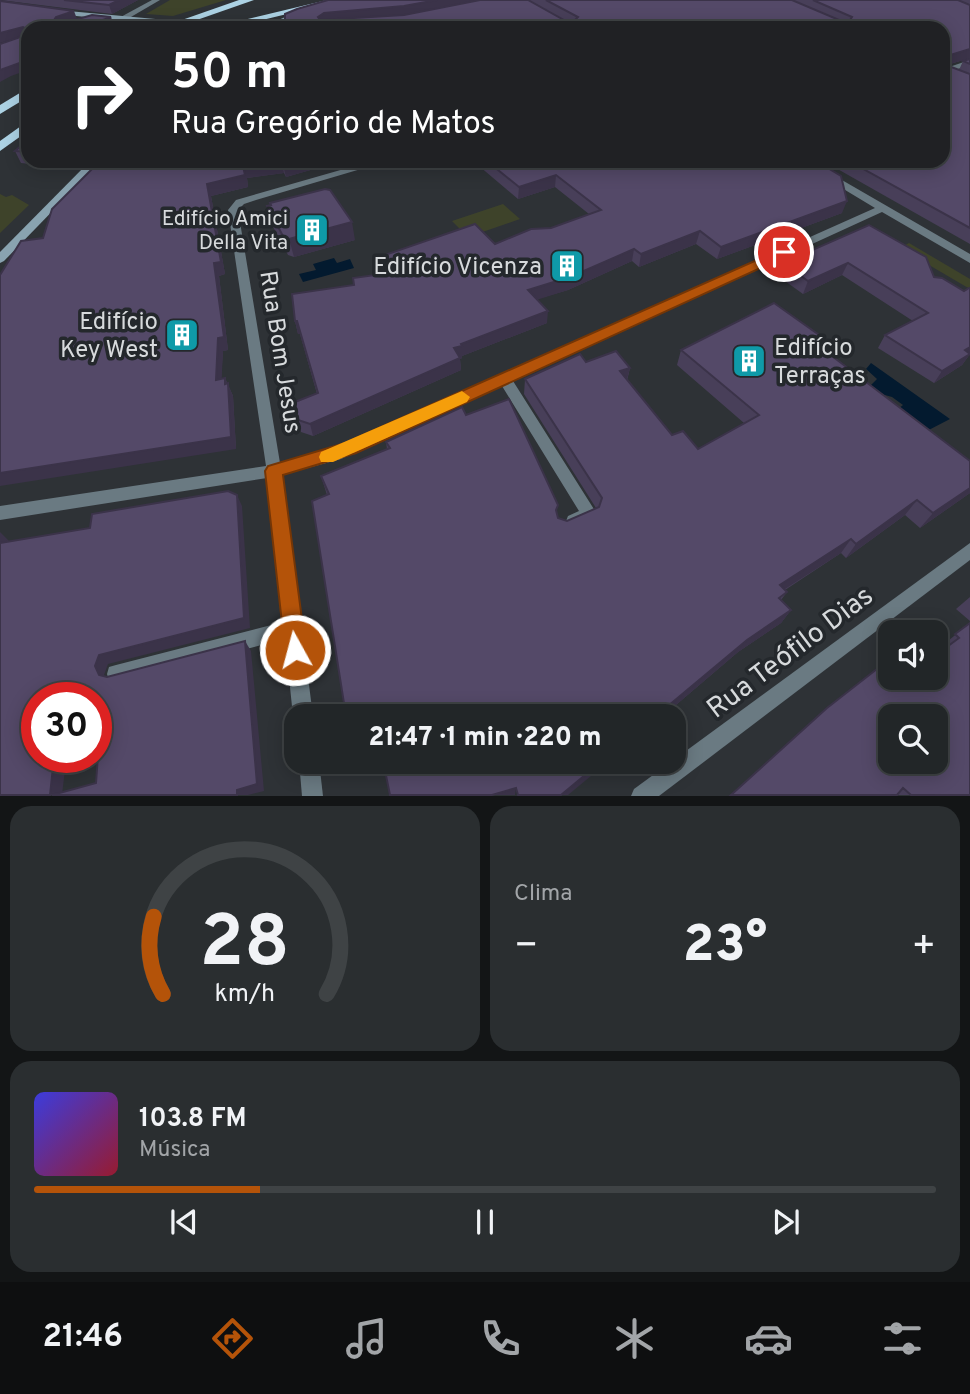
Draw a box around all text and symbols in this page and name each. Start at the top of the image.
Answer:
text: 50 m [171,44,288,106]
icon: right [56,49,147,140]
text: Rua Gregório de Matos [171,105,496,145]
place label: Edifício Amici Della Vita [162,206,288,257]
building icon: Edifício Amici Della Vita [293,211,331,249]
pin [754,222,814,282]
icon: arrive [765,233,803,271]
building icon: Edifício Vicenza [548,247,586,285]
place label: Edifício Vicenza [373,253,542,283]
street label: Rua Bom Jesus [251,269,307,436]
place label: Edifício Key West [60,308,158,366]
building icon: Edifício Key West [163,316,201,354]
place label: Edifício Terraças [774,334,866,392]
building icon: Edifício Terraças [730,342,768,380]
street label: Rua Teófilo Dias [700,579,881,728]
position arrow [258,613,332,687]
map controls [878,620,948,774]
button: sound [878,620,948,690]
speed limit sign: 30 [21,682,112,773]
button: search [878,704,948,774]
text: 21:47 · 1 min · 220 m [368,722,602,755]
text: Clima [514,880,572,909]
text: 28 [200,901,290,993]
text: 23° [683,914,767,980]
text: − [514,923,539,972]
text: + [911,923,936,972]
text: km/h [215,979,275,1011]
text: 103.8 FM [139,1103,247,1136]
text: Música [139,1136,210,1165]
icon: previous [165,1203,203,1241]
icon: pause [466,1203,504,1241]
icon: next [767,1203,805,1241]
icon: directions [208,1314,257,1363]
icon: music [342,1314,391,1363]
icon: phone [476,1314,525,1363]
icon: climate [610,1314,659,1363]
icon: car [744,1314,793,1363]
icon: filters [878,1314,927,1363]
text: 21:46 [43,1318,123,1358]

